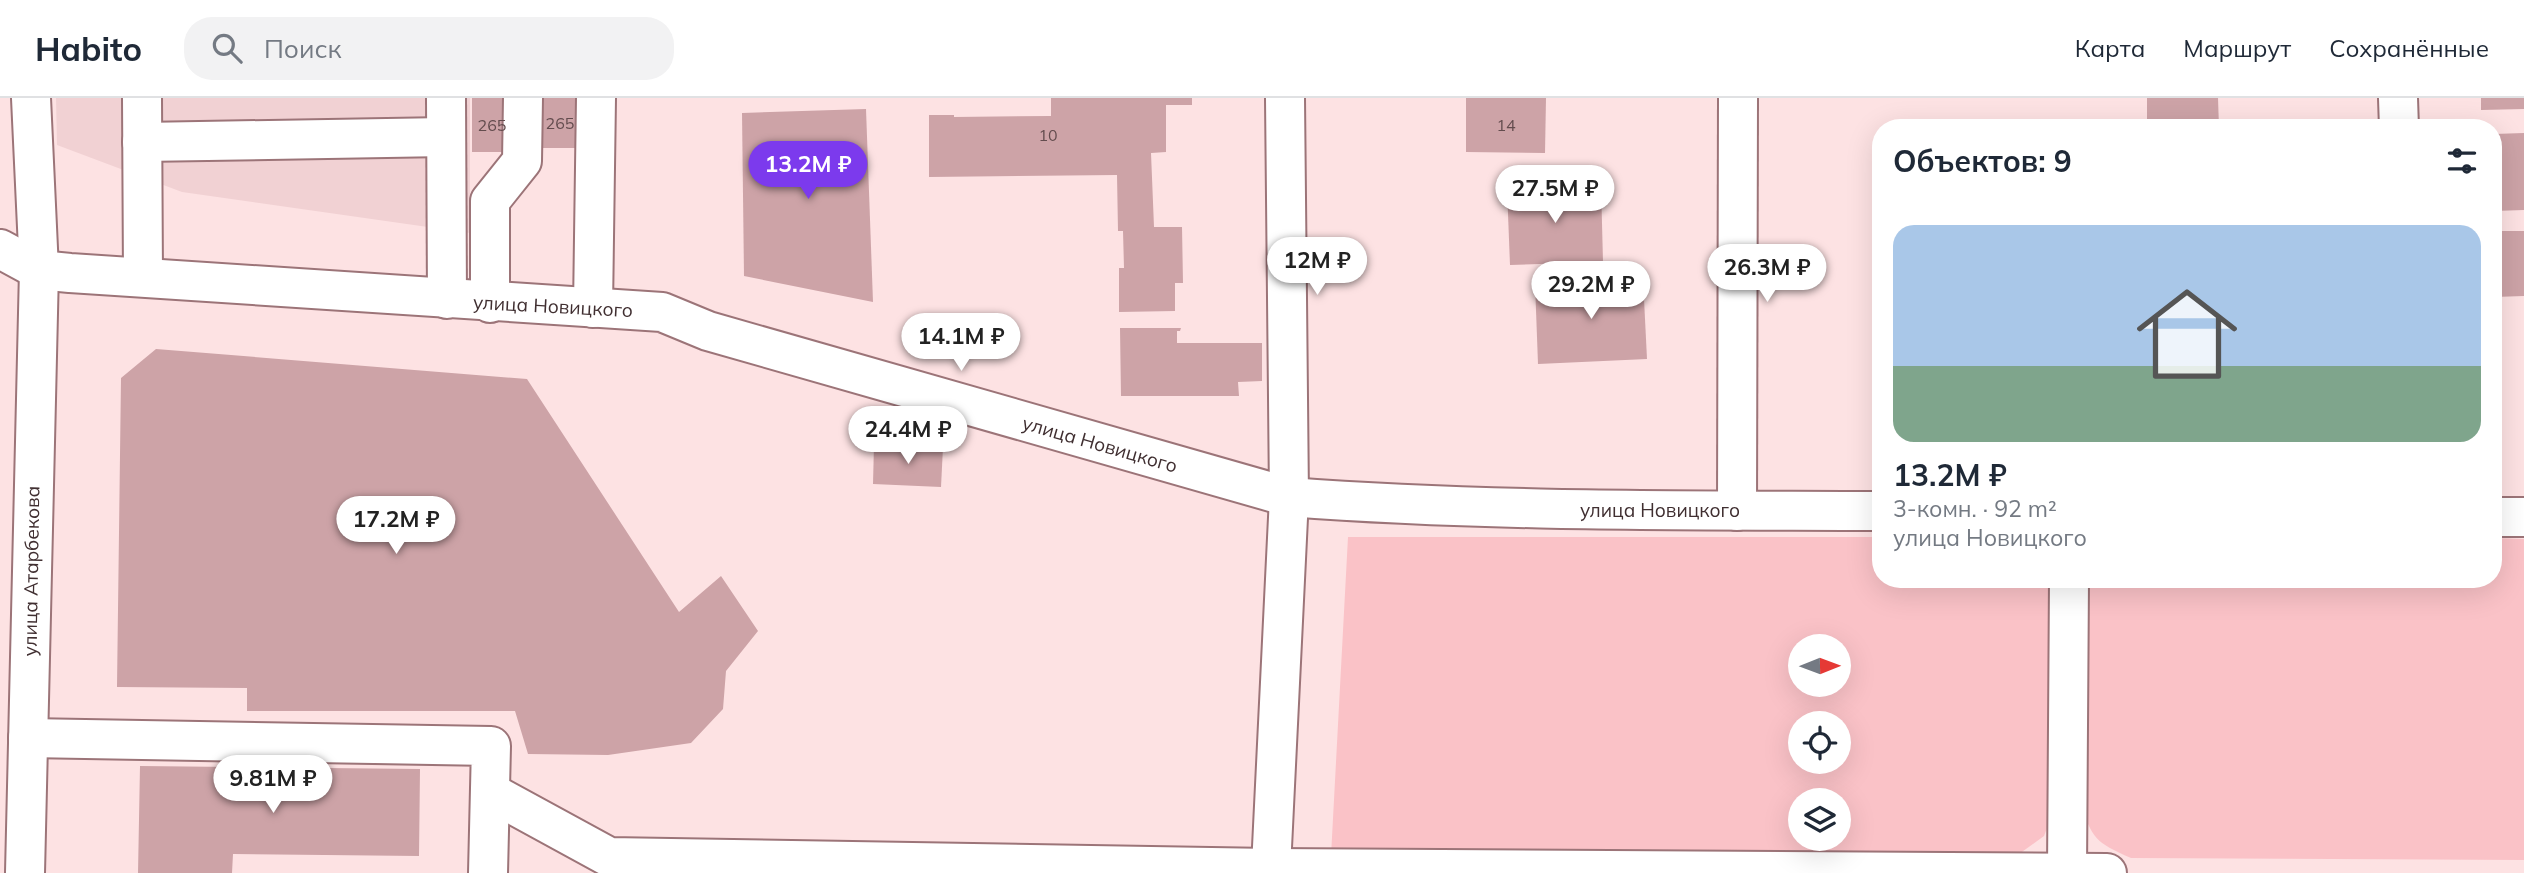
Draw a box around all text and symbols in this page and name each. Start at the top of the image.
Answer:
search box [184,17,674,80]
text: Habito [35,28,142,69]
icon: search [208,29,246,67]
text: Поиск [264,32,342,65]
text: Карта [2075,33,2145,63]
text: Маршрут [2183,33,2291,63]
text: Сохранённые [2329,33,2489,63]
house number: 265 [546,113,574,133]
house number: 265 [478,115,506,135]
house number: 14 [1496,115,1516,135]
house number: 10 [1038,125,1058,145]
pin: 13.2M ₽ [743,141,873,201]
text: Объектов: 9 [1893,142,2072,180]
icon: filters [2443,142,2481,180]
text: 13.2M ₽ [764,149,852,178]
pin: 27.5M ₽ [1490,166,1620,225]
text: 27.5M ₽ [1511,173,1599,202]
pin: 12M ₽ [1268,238,1366,297]
pin: 26.3M ₽ [1702,244,1832,304]
text: 12M ₽ [1283,245,1351,274]
text: 26.3M ₽ [1723,252,1811,281]
pin: 29.2M ₽ [1526,262,1656,321]
text: 29.2M ₽ [1547,269,1635,298]
icon: home [2124,271,2250,397]
street label: улица Новицкого [472,290,634,322]
pin: 14.1M ₽ [896,314,1026,373]
text: 14.1M ₽ [917,321,1005,350]
pin: 24.4M ₽ [843,406,973,466]
street label: улица Новицкого [1020,410,1180,478]
text: 24.4M ₽ [864,414,952,443]
text: 13.2M ₽ [1893,456,2007,494]
street label: улица Атарбекова [18,486,44,656]
text: 3-комн. · 92 m² [1893,494,2057,523]
pin: 17.2M ₽ [331,496,461,556]
street label: улица Новицкого [1580,498,1740,522]
text: 17.2M ₽ [352,504,440,533]
text: улица Новицкого [1893,523,2087,552]
north arrow [1788,634,1852,696]
map controls [1788,634,1851,851]
button: locate [1788,711,1851,774]
pin: 9.81M ₽ [208,756,338,815]
text: 9.81M ₽ [229,763,317,792]
button: layers [1788,788,1851,851]

